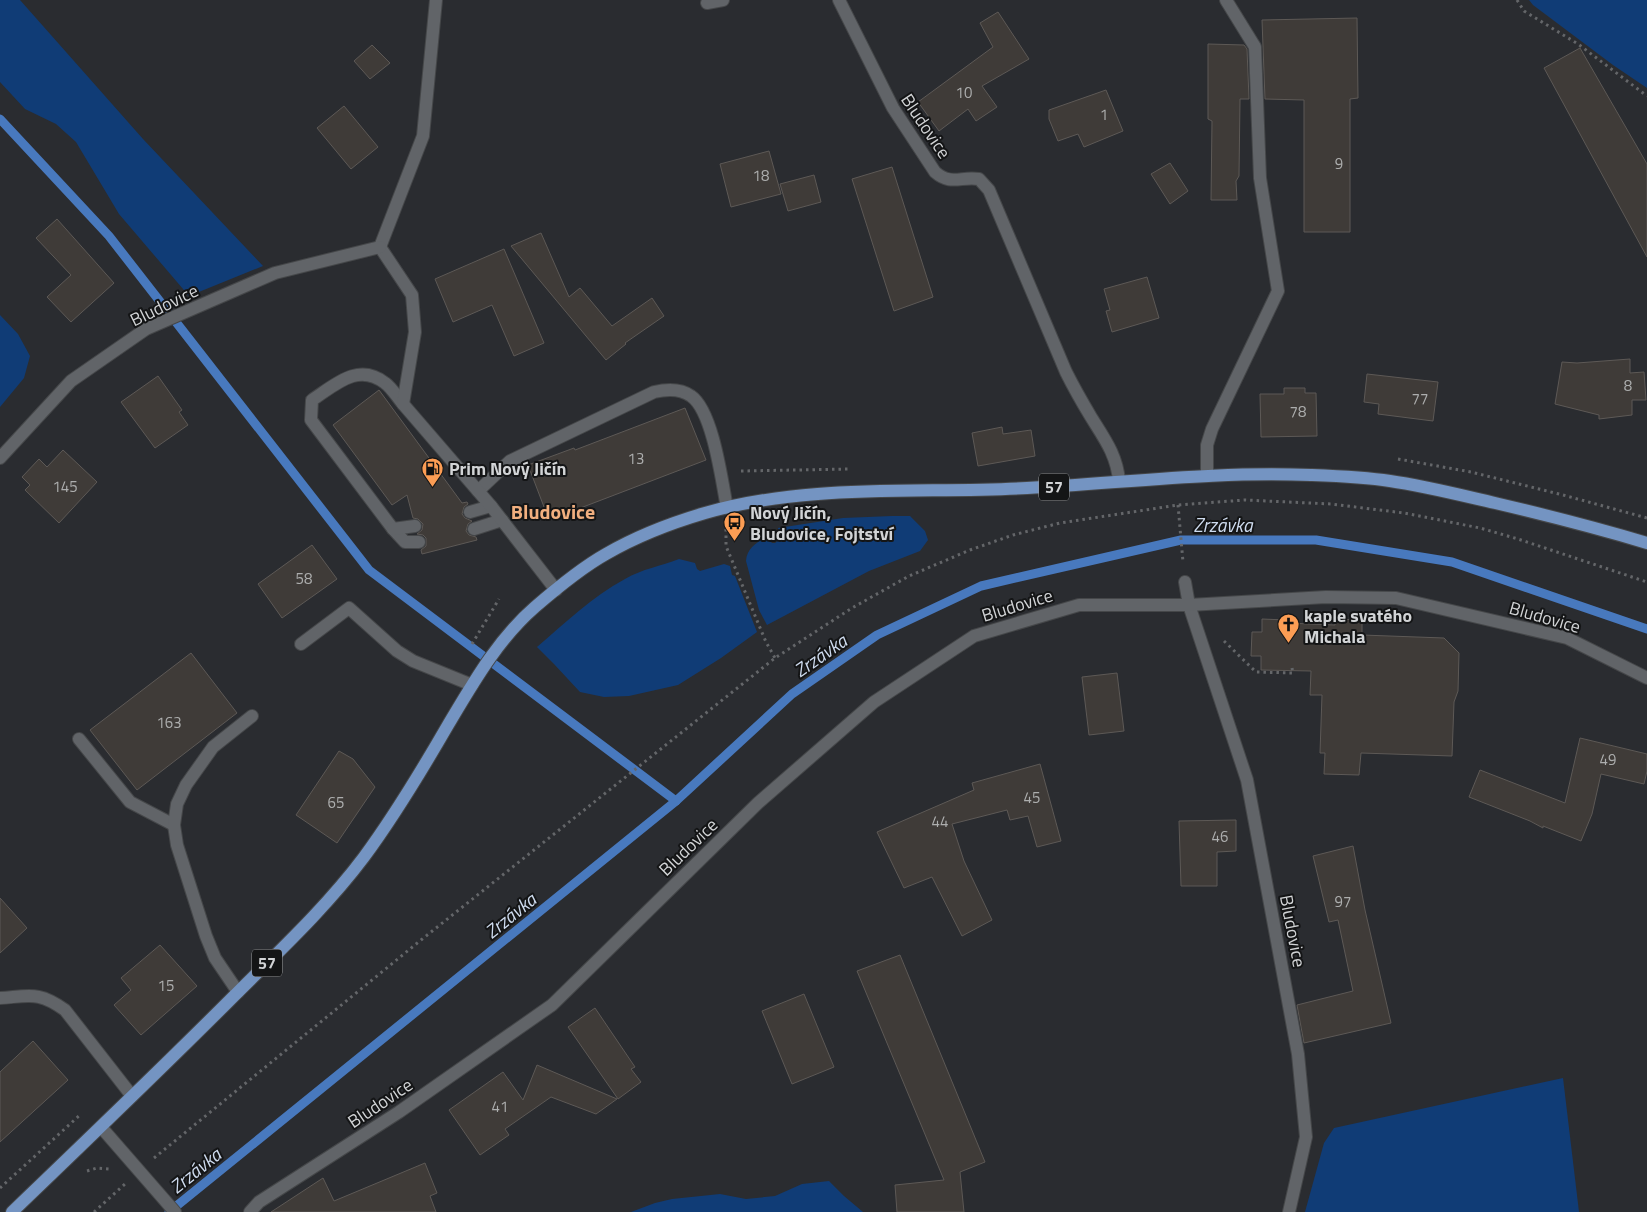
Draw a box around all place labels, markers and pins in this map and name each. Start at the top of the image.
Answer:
place label: Prim Nový Jičín [449,455,566,482]
fuel station icon: Prim Nový Jičín [421,456,445,487]
place label: Nový Jičín, Bludovice, Fojtství [750,499,895,547]
bus stop icon: Nový Jičín, Bludovice, Fojtství [722,510,746,541]
place label: kaple svatého Michala [1304,602,1412,650]
church icon: kaple svatého Michala [1276,613,1300,644]

